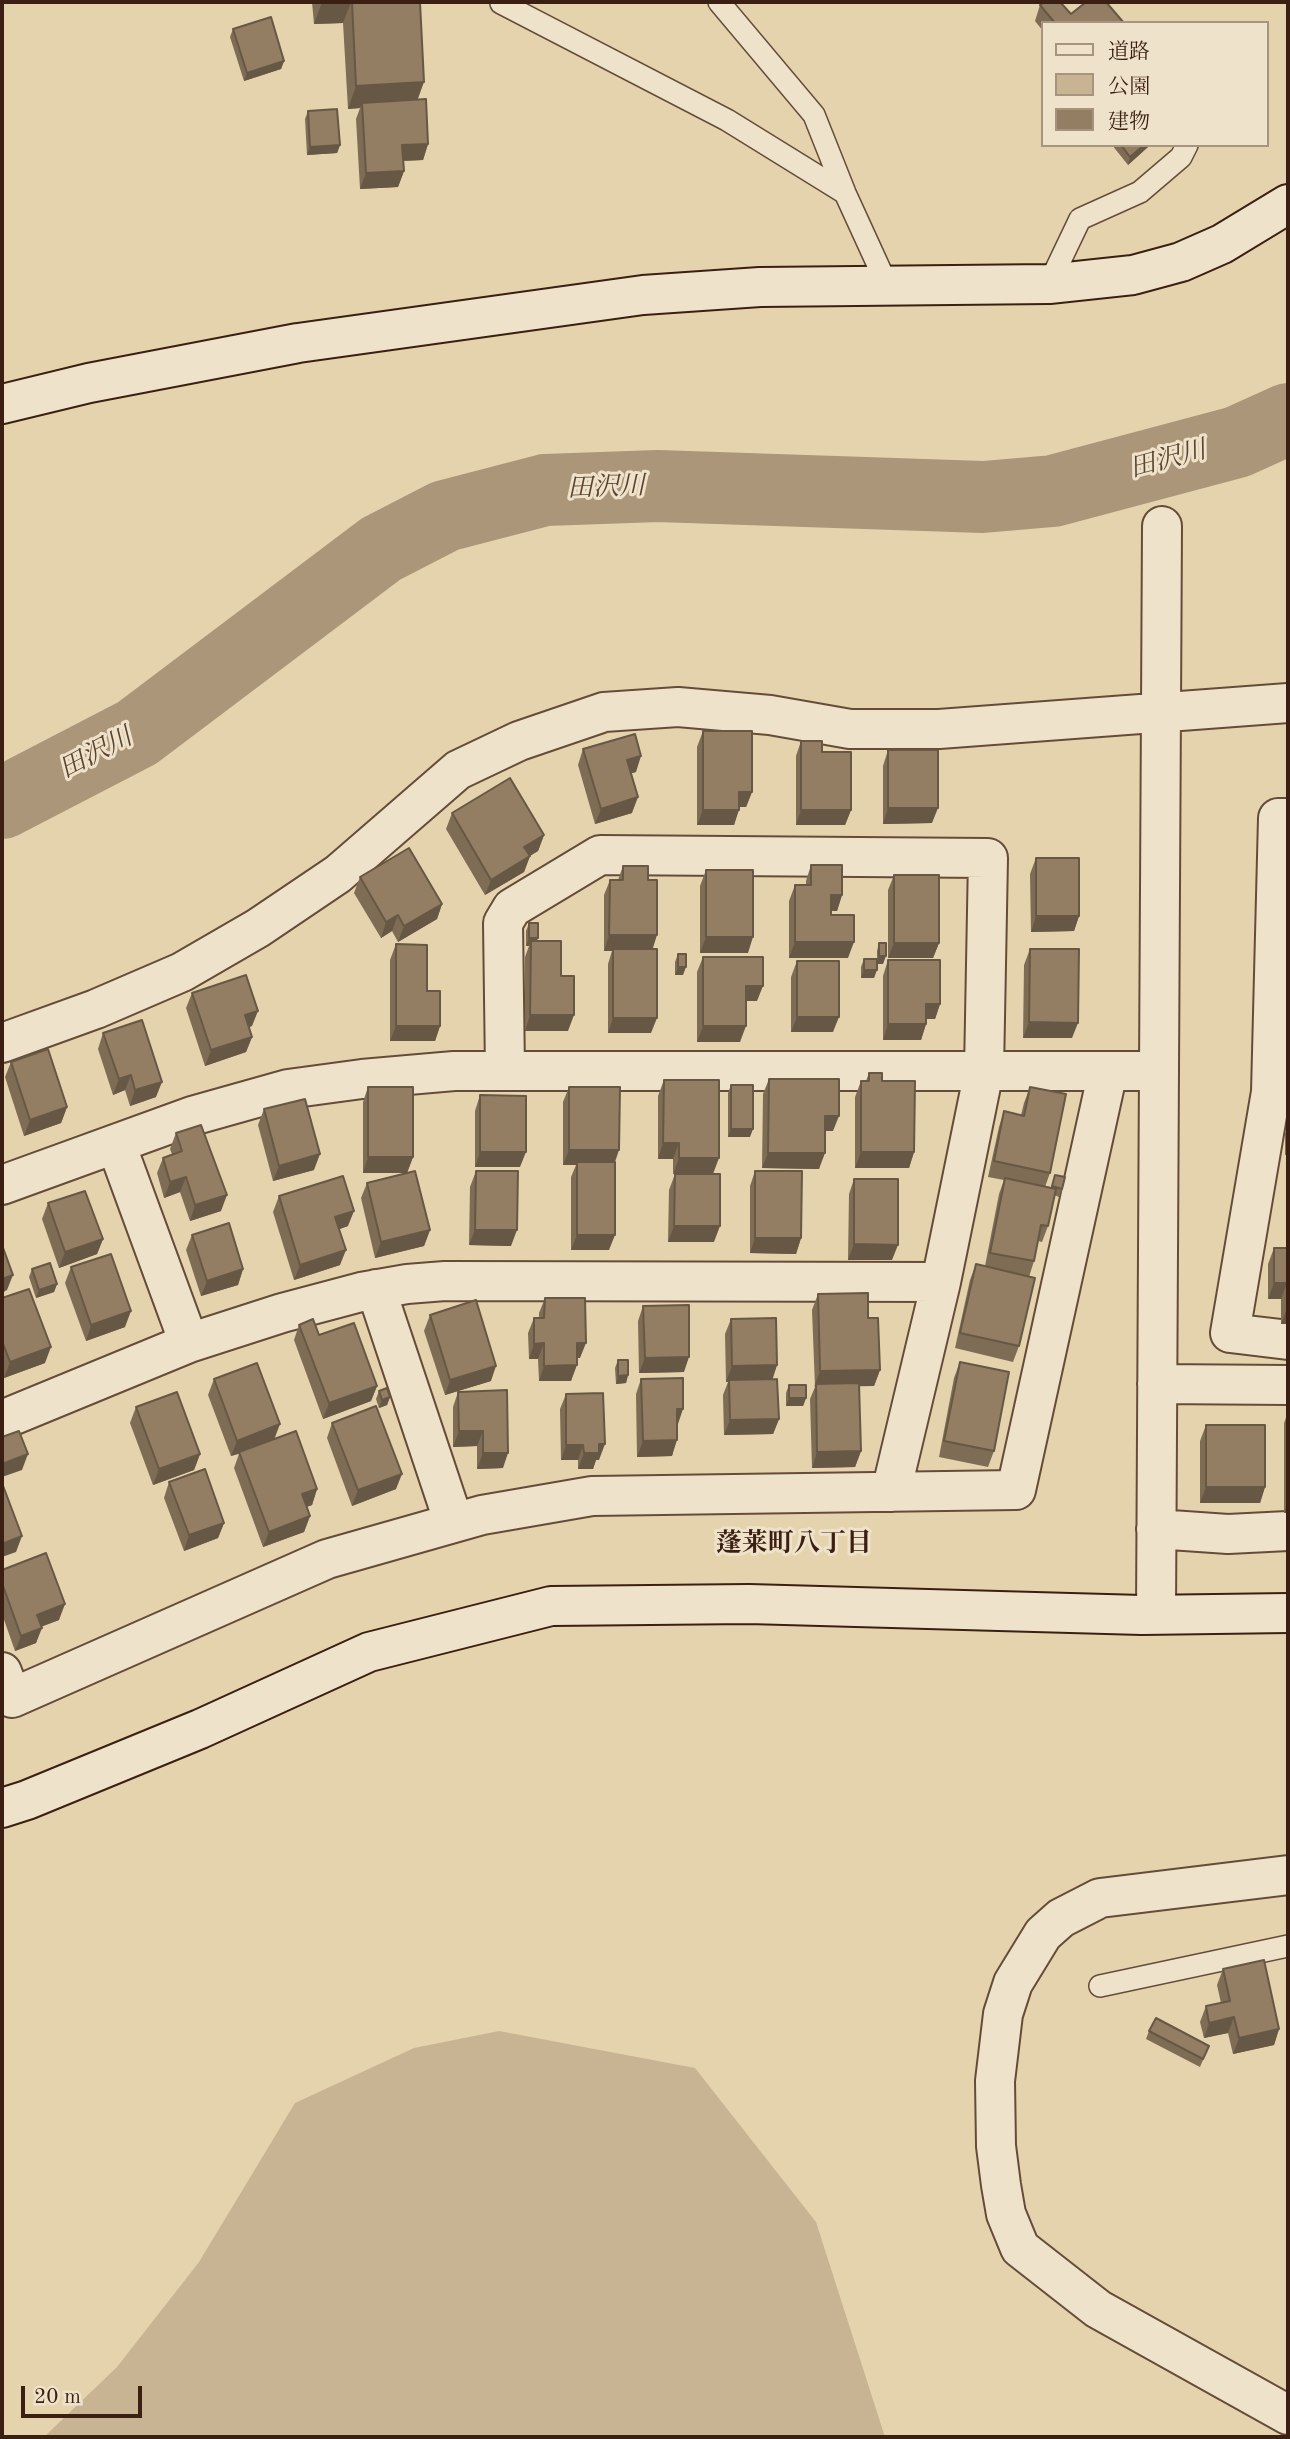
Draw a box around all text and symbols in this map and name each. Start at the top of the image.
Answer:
legend [1042,21,1269,147]
text: 道路 [1108,42,1150,63]
text: 公園 [1108,77,1150,98]
text: 建物 [1108,112,1150,133]
water label: 田沢川 [1126,435,1210,485]
water label: 田沢川 [566,471,646,505]
water label: 田沢川 [54,722,138,786]
district label: 蓬莱町八丁目 [716,1528,872,1560]
scale bar [24,2372,145,2416]
text: 20 m [34,2387,81,2408]

